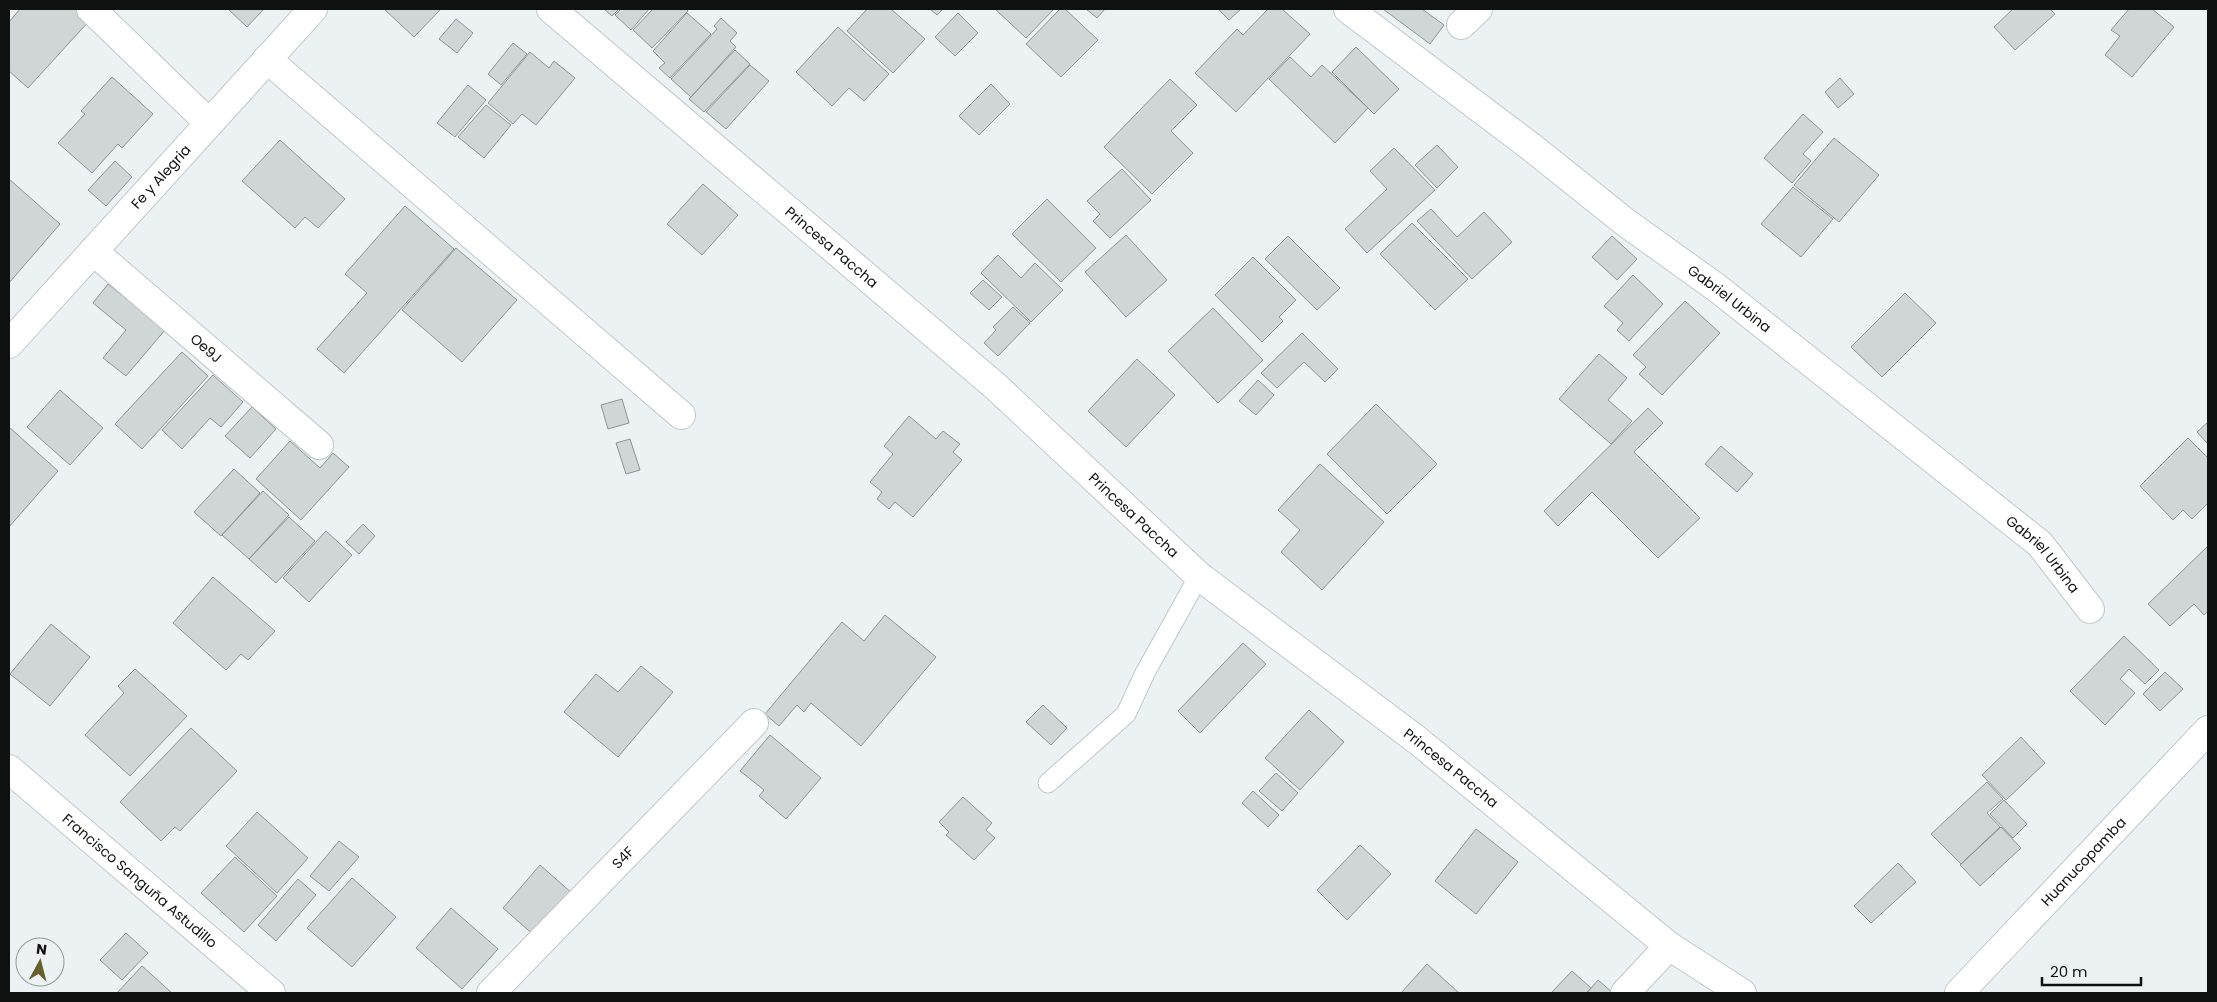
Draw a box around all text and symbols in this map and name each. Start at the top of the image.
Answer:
street label: Fe y Alegria [126,140,195,213]
street label: Princesa Paccha [781,202,882,292]
street label: Gabriel Urbina [1684,260,1775,337]
street label: Oe9J [186,329,226,367]
street label: Princesa Paccha [1084,468,1183,562]
street label: Gabriel Urbina [2002,511,2084,597]
street label: Princesa Paccha [1400,723,1502,812]
street label: Francisco Sanguña Astudillo [58,809,222,953]
street label: Huanucopamba [2036,813,2131,910]
street label: S4F [607,842,638,873]
north arrow [15,937,65,987]
text: N [35,939,48,960]
scale bar [2042,954,2141,986]
text: 20 m [2050,961,2088,982]

